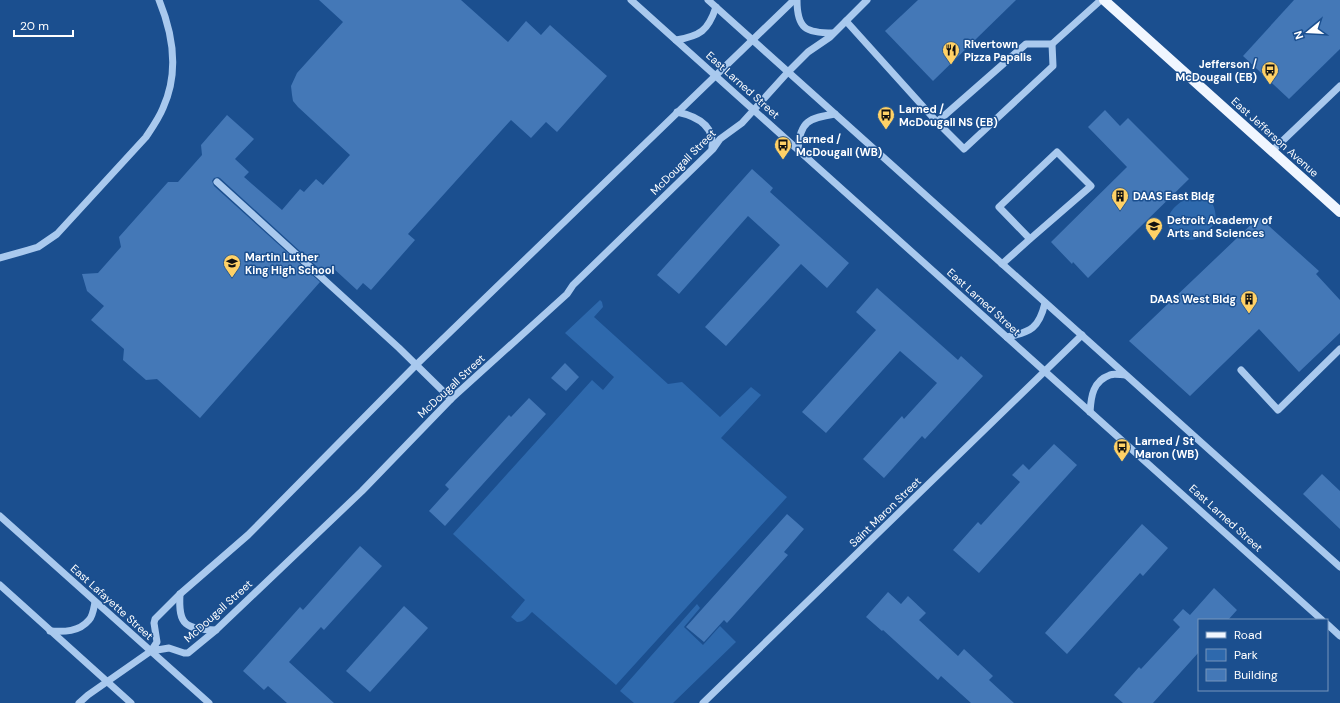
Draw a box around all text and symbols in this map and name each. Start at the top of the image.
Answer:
scale bar [14,12,73,38]
north arrow [1288,12,1328,52]
text: 20 m [20,18,49,34]
text: N [1291,29,1306,41]
place label: Rivertown Pizza Papalis [964,37,1032,64]
restaurant icon: Rivertown Pizza Papalis [941,40,961,65]
street label: East Larned Street [703,48,783,122]
place label: Jefferson / McDougall (EB) [1176,57,1257,84]
bus stop icon: Jefferson / McDougall (EB) [1260,60,1280,85]
street label: East Jefferson Avenue [1228,94,1322,180]
place label: Larned / McDougall NS (EB) [899,102,998,129]
bus stop icon: Larned / McDougall NS (EB) [876,105,896,130]
street label: McDougall Street [647,126,719,198]
place label: Larned / McDougall (WB) [796,132,882,159]
bus stop icon: Larned / McDougall (WB) [773,135,793,160]
building icon: DAAS East Bldg [1110,186,1130,211]
place label: DAAS East Bldg [1133,189,1215,203]
place label: Detroit Academy of Arts and Sciences [1167,213,1272,240]
school or university icon: Detroit Academy of Arts and Sciences [1144,216,1164,241]
place label: Martin Luther King High School [245,250,334,277]
school or university icon: Martin Luther King High School [222,253,242,278]
street label: East Larned Street [944,265,1024,339]
building icon: DAAS West Bldg [1239,289,1259,314]
place label: DAAS West Bldg [1150,292,1236,306]
street label: McDougall Street [414,351,488,421]
place label: Larned / St Maron (WB) [1135,434,1199,461]
bus stop icon: Larned / St Maron (WB) [1112,437,1132,462]
street label: Saint Maron Street [846,474,924,550]
street label: East Larned Street [1186,481,1266,555]
street label: East Lafayette Street [68,561,156,643]
street label: McDougall Street [181,577,255,645]
legend [1198,619,1328,691]
text: Road [1234,627,1262,643]
text: Park [1234,647,1258,663]
text: Building [1234,667,1278,683]

